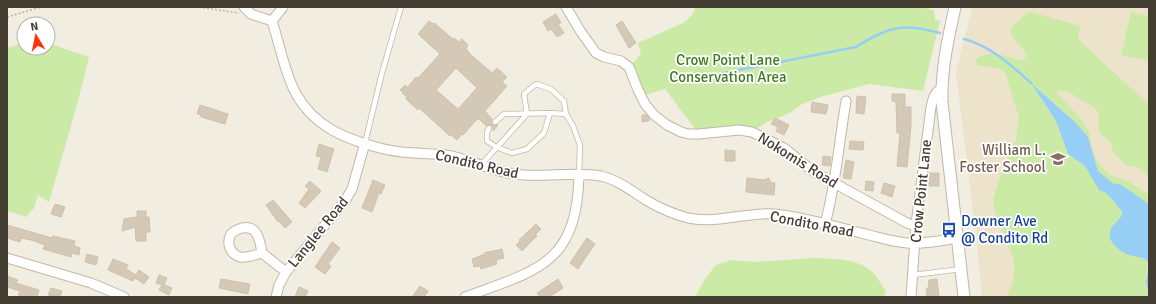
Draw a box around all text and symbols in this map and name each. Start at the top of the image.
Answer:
north arrow [16,16,56,56]
text: N [29,20,39,34]
park label: Crow Point Lane Conservation Area [669,51,787,86]
street label: Nokomis Road [755,128,841,192]
street label: Crow Point Lane [907,138,935,244]
place label: William L. Foster School [959,141,1046,176]
street label: Condito Road [433,146,521,182]
school or university icon: William L. Foster School [1049,150,1067,168]
street label: Langlee Road [284,193,352,271]
street label: Condito Road [768,207,856,241]
place label: Downer Ave @ Condito Rd [961,212,1048,247]
bus stop icon: Downer Ave @ Condito Rd [940,221,958,239]

